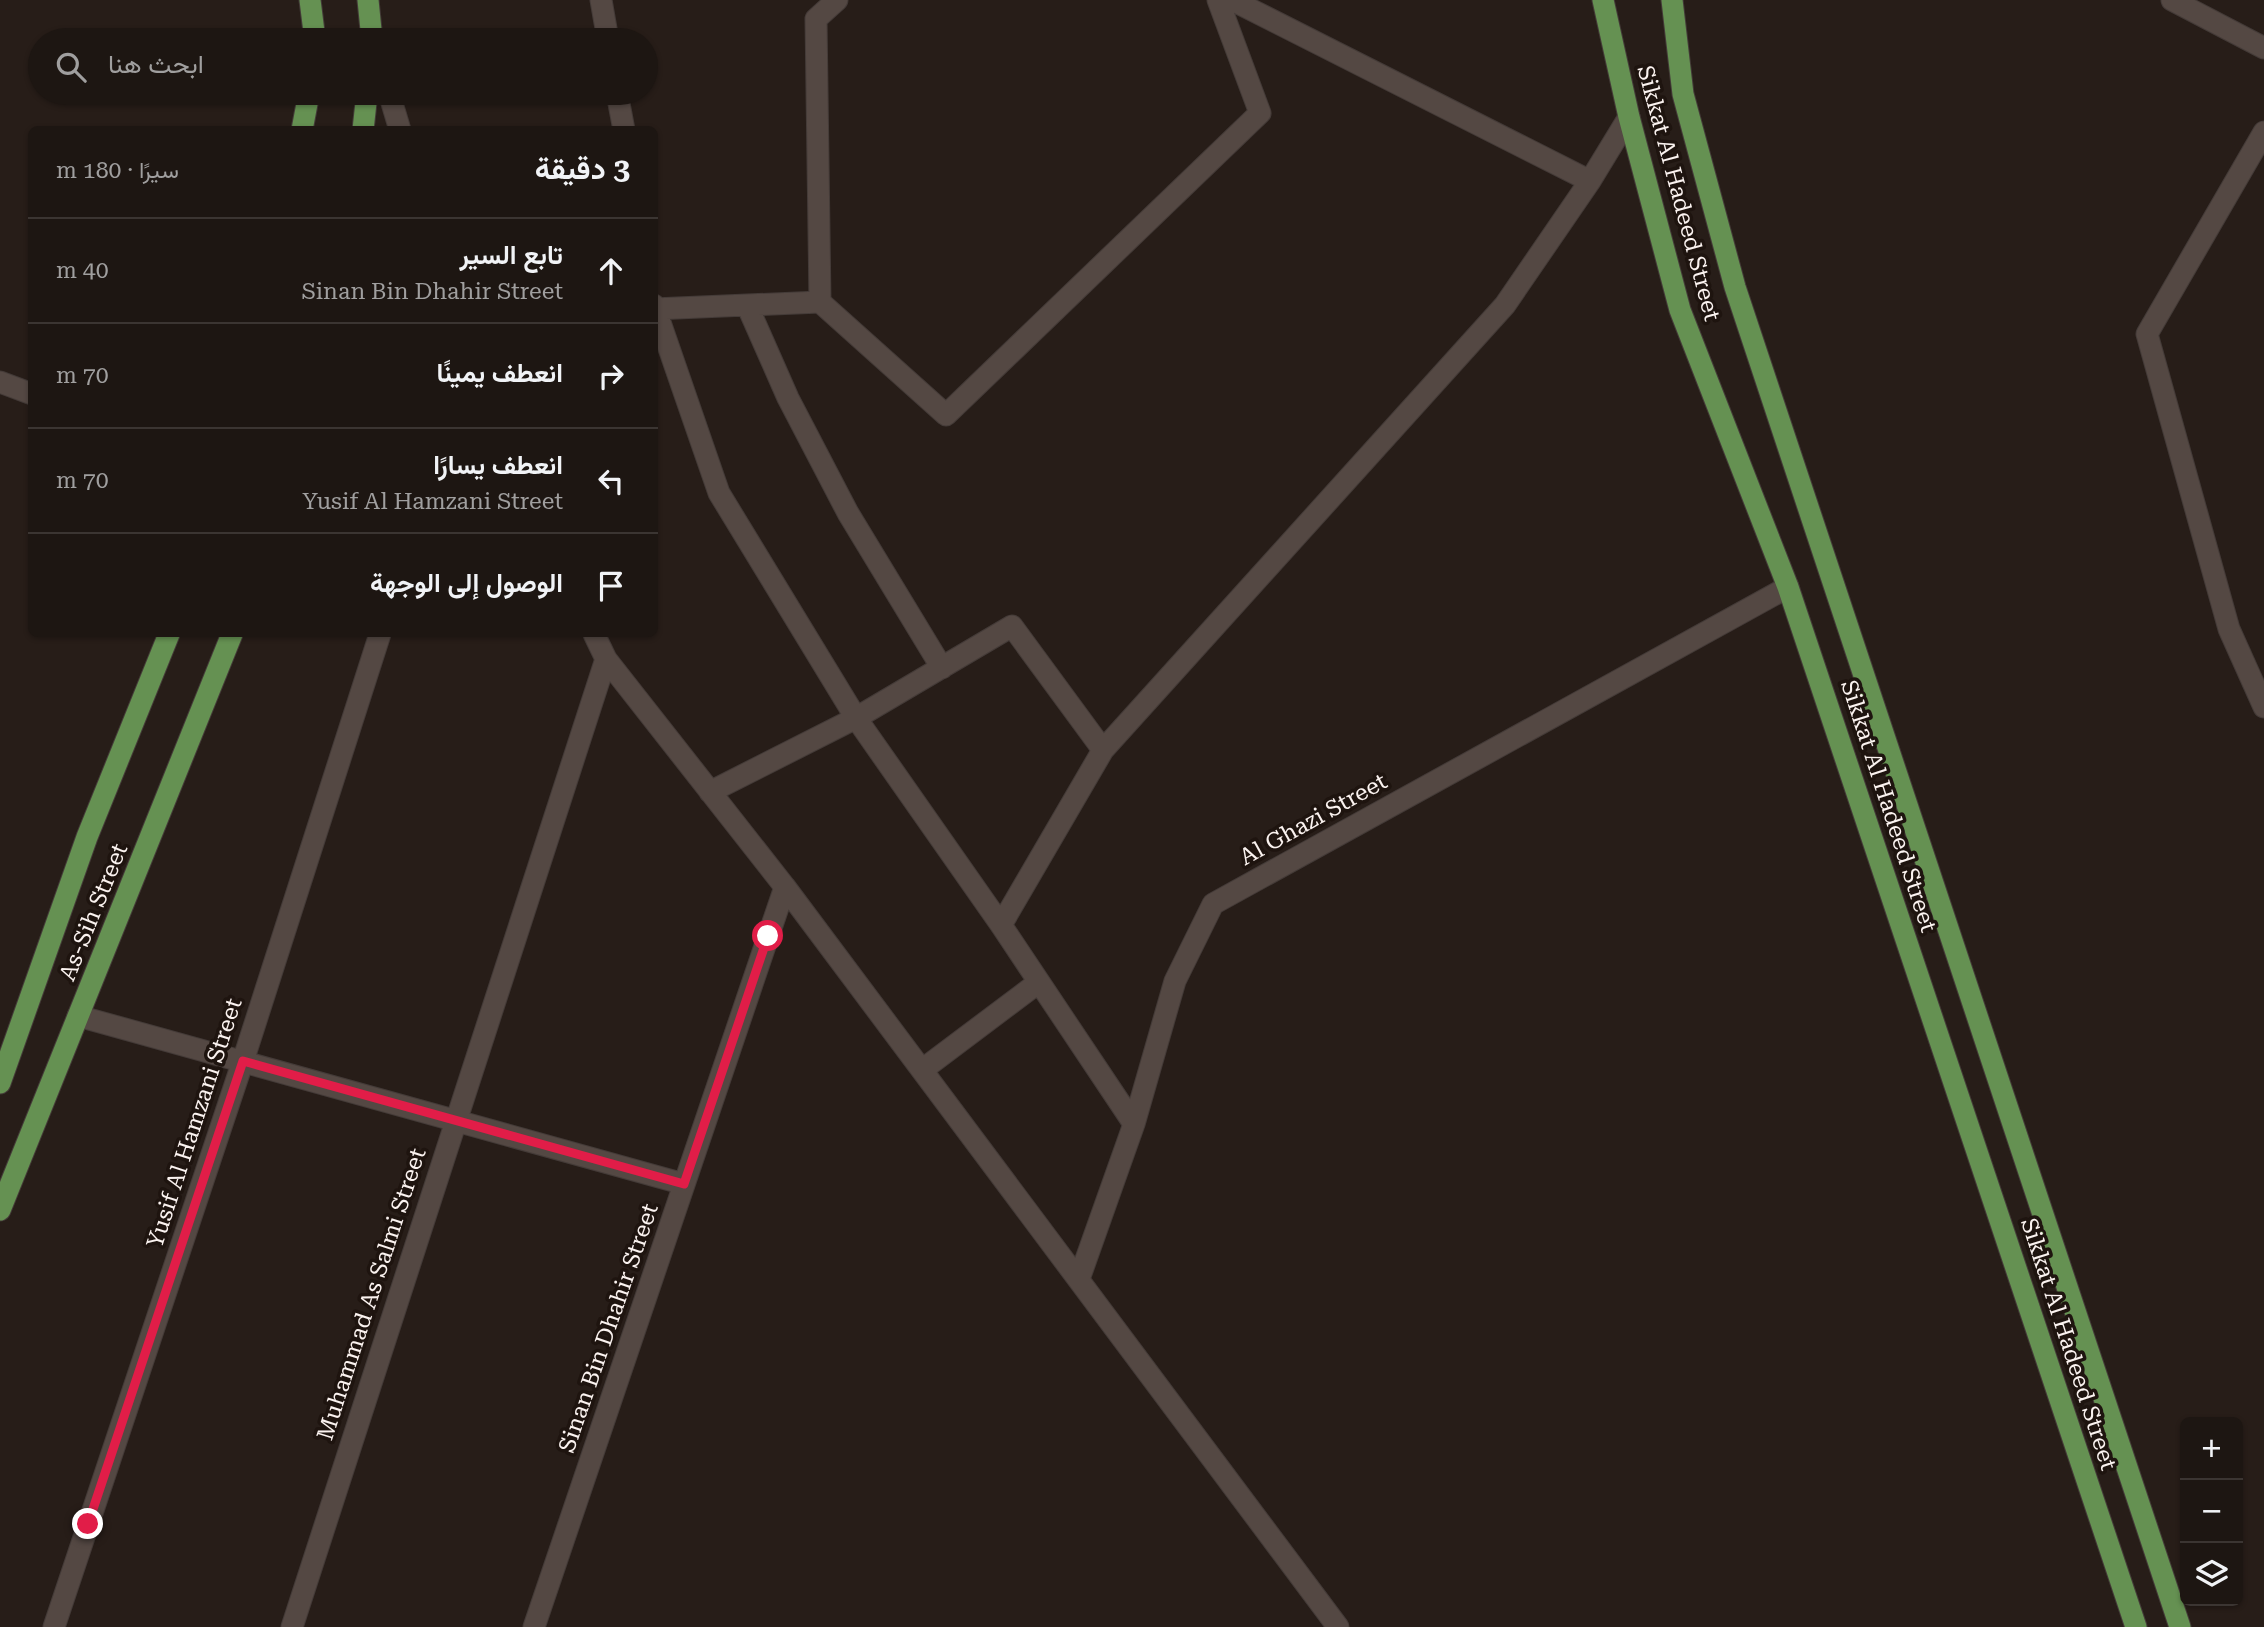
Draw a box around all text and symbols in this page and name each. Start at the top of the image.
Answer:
search box [28,28,658,105]
icon: search [52,48,90,86]
text: ابحث هنا [108,49,204,79]
street label: Sikkat Al Hadeed Street [1631,62,1726,324]
text: 3 دقيقة [535,151,630,186]
text: سيرًا · 180 m [56,157,179,184]
text: تابع السير [459,240,563,270]
icon: ahead [592,252,630,290]
text: 40 m [56,257,109,284]
text: Sinan Bin Dhahir Street [301,278,563,305]
icon: right [592,357,630,395]
text: انعطف يمينًا [437,358,563,388]
text: 70 m [56,362,109,389]
text: انعطف يسارًا [433,450,563,480]
icon: left [592,462,630,500]
text: 70 m [56,467,109,494]
text: Yusif Al Hamzani Street [302,488,563,515]
icon: arrive [592,567,630,605]
text: الوصول إلى الوجهة [370,568,563,598]
street label: Sikkat Al Hadeed Street [1835,677,1942,936]
street label: Al Ghazi Street [1235,768,1392,871]
street label: As-Sih Street [54,839,133,985]
route start [752,920,783,951]
street label: Yusif Al Hamzani Street [141,995,248,1251]
street label: Muhammad As Salmi Street [311,1144,432,1444]
street label: Sinan Bin Dhahir Street [553,1200,664,1456]
street label: Sikkat Al Hadeed Street [2015,1215,2122,1474]
map controls [2180,1417,2243,1606]
button: + [2180,1417,2243,1480]
button: − [2180,1480,2243,1543]
route end [72,1508,103,1539]
button: layers [2180,1543,2243,1606]

